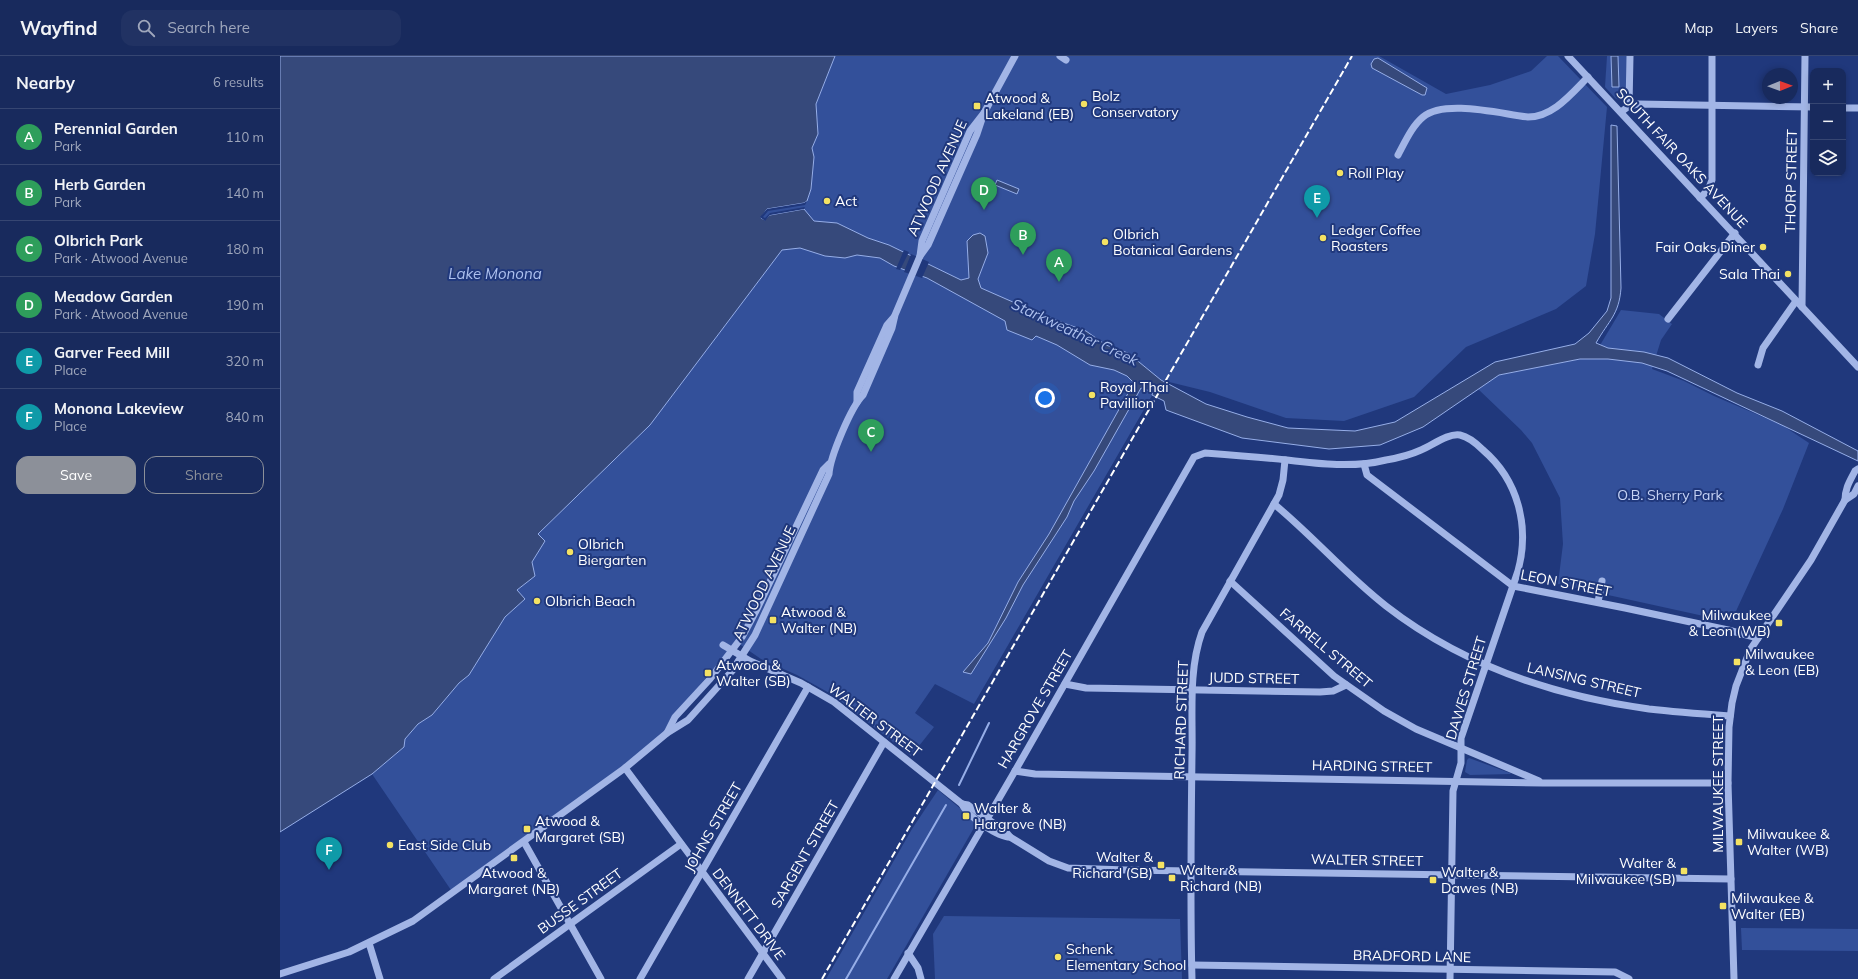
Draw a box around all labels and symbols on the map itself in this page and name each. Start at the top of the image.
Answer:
north arrow [1762,68,1798,104]
street label: SOUTH FAIR OAKS AVENUE [1612,84,1752,232]
place label: Bolz Conservatory [1092,87,1179,121]
place label: Atwood & Lakeland (EB) [985,89,1074,123]
marker: Bolz Conservatory [1079,99,1089,109]
marker: Atwood & Lakeland (EB) [972,101,982,111]
street label: ATWOOD AVENUE [903,117,971,239]
street label: THORP STREET [1781,128,1801,233]
place label: Roll Play [1348,164,1405,182]
marker: Roll Play [1335,168,1345,178]
pin: D [971,177,997,210]
pin: E [1304,185,1330,218]
place label: Act [835,192,857,210]
marker: Act [822,196,832,206]
place label: Ledger Coffee Roasters [1331,221,1421,255]
pin: B [1010,222,1036,255]
place label: Olbrich Botanical Gardens [1113,225,1232,259]
marker: Ledger Coffee Roasters [1318,233,1328,243]
marker: Olbrich Botanical Gardens [1100,237,1110,247]
place label: Fair Oaks Diner [1655,238,1756,256]
marker: Fair Oaks Diner [1758,242,1768,252]
pin: A [1046,249,1072,282]
water label: Lake Monona [448,264,542,283]
place label: Sala Thai [1719,265,1780,283]
marker: Sala Thai [1783,269,1793,279]
water label: Starkweather Creek [1009,294,1143,370]
place label: Royal Thai Pavillion [1100,378,1169,412]
your location [1035,388,1055,408]
marker: Royal Thai Pavillion [1087,390,1097,400]
pin: C [858,419,884,452]
park label: O.B. Sherry Park [1617,486,1723,504]
street label: ATWOOD AVENUE [728,523,800,643]
place label: Olbrich Biergarten [578,535,646,569]
marker: Olbrich Biergarten [565,547,575,557]
street label: LEON STREET [1519,565,1613,601]
place label: Olbrich Beach [545,592,635,610]
marker: Olbrich Beach [532,596,542,606]
place label: Atwood & Walter (NB) [781,603,858,637]
street label: FARRELL STREET [1276,604,1376,692]
place label: Milwaukee & Leon (WB) [1689,606,1771,640]
marker: Atwood & Walter (NB) [768,615,778,625]
marker: Milwaukee & Leon (WB) [1774,618,1784,628]
street label: DAWES STREET [1442,634,1490,742]
place label: Milwaukee & Leon (EB) [1745,645,1820,679]
street label: HARGROVE STREET [994,646,1077,772]
place label: Atwood & Walter (SB) [716,656,791,690]
marker: Milwaukee & Leon (EB) [1732,657,1742,667]
street label: LANSING STREET [1525,658,1643,702]
street label: RICHARD STREET [1170,660,1192,780]
marker: Atwood & Walter (SB) [703,668,713,678]
street label: JUDD STREET [1208,668,1300,688]
street label: WALTER STREET [825,679,926,761]
street label: MILWAUKEE STREET [1709,715,1727,853]
street label: HARDING STREET [1312,756,1433,776]
street label: JOHNS STREET [680,779,746,875]
street label: SARGENT STREET [767,797,843,911]
place label: Walter & Hargrove (NB) [974,799,1067,833]
marker: Walter & Hargrove (NB) [961,811,971,821]
place label: Atwood & Margaret (SB) [535,812,626,846]
marker: Atwood & Margaret (SB) [522,824,532,834]
place label: Milwaukee & Walter (WB) [1747,825,1830,859]
place label: East Side Club [398,836,491,854]
pin: F [316,837,342,870]
marker: Milwaukee & Walter (WB) [1734,837,1744,847]
marker: East Side Club [385,840,395,850]
place label: Walter & Richard (SB) [1072,848,1154,882]
street label: WALTER STREET [1311,850,1424,870]
marker: Atwood & Margaret (NB) [509,853,519,863]
place label: Walter & Milwaukee (SB) [1576,854,1677,888]
marker: Walter & Richard (SB) [1156,860,1166,870]
place label: Walter & Richard (NB) [1180,861,1262,895]
place label: Walter & Dawes (NB) [1441,863,1519,897]
place label: Atwood & Margaret (NB) [468,864,560,898]
street label: BUSSE STREET [534,864,626,938]
street label: DENNETT DRIVE [709,865,789,963]
marker: Walter & Milwaukee (SB) [1679,866,1689,876]
marker: Walter & Richard (NB) [1167,873,1177,883]
marker: Walter & Dawes (NB) [1428,875,1438,885]
place label: Milwaukee & Walter (EB) [1731,889,1814,923]
marker: Milwaukee & Walter (EB) [1718,901,1728,911]
place label: Schenk Elementary School [1066,940,1186,974]
street label: BRADFORD LANE [1353,946,1471,966]
marker: Schenk Elementary School [1053,952,1063,962]

